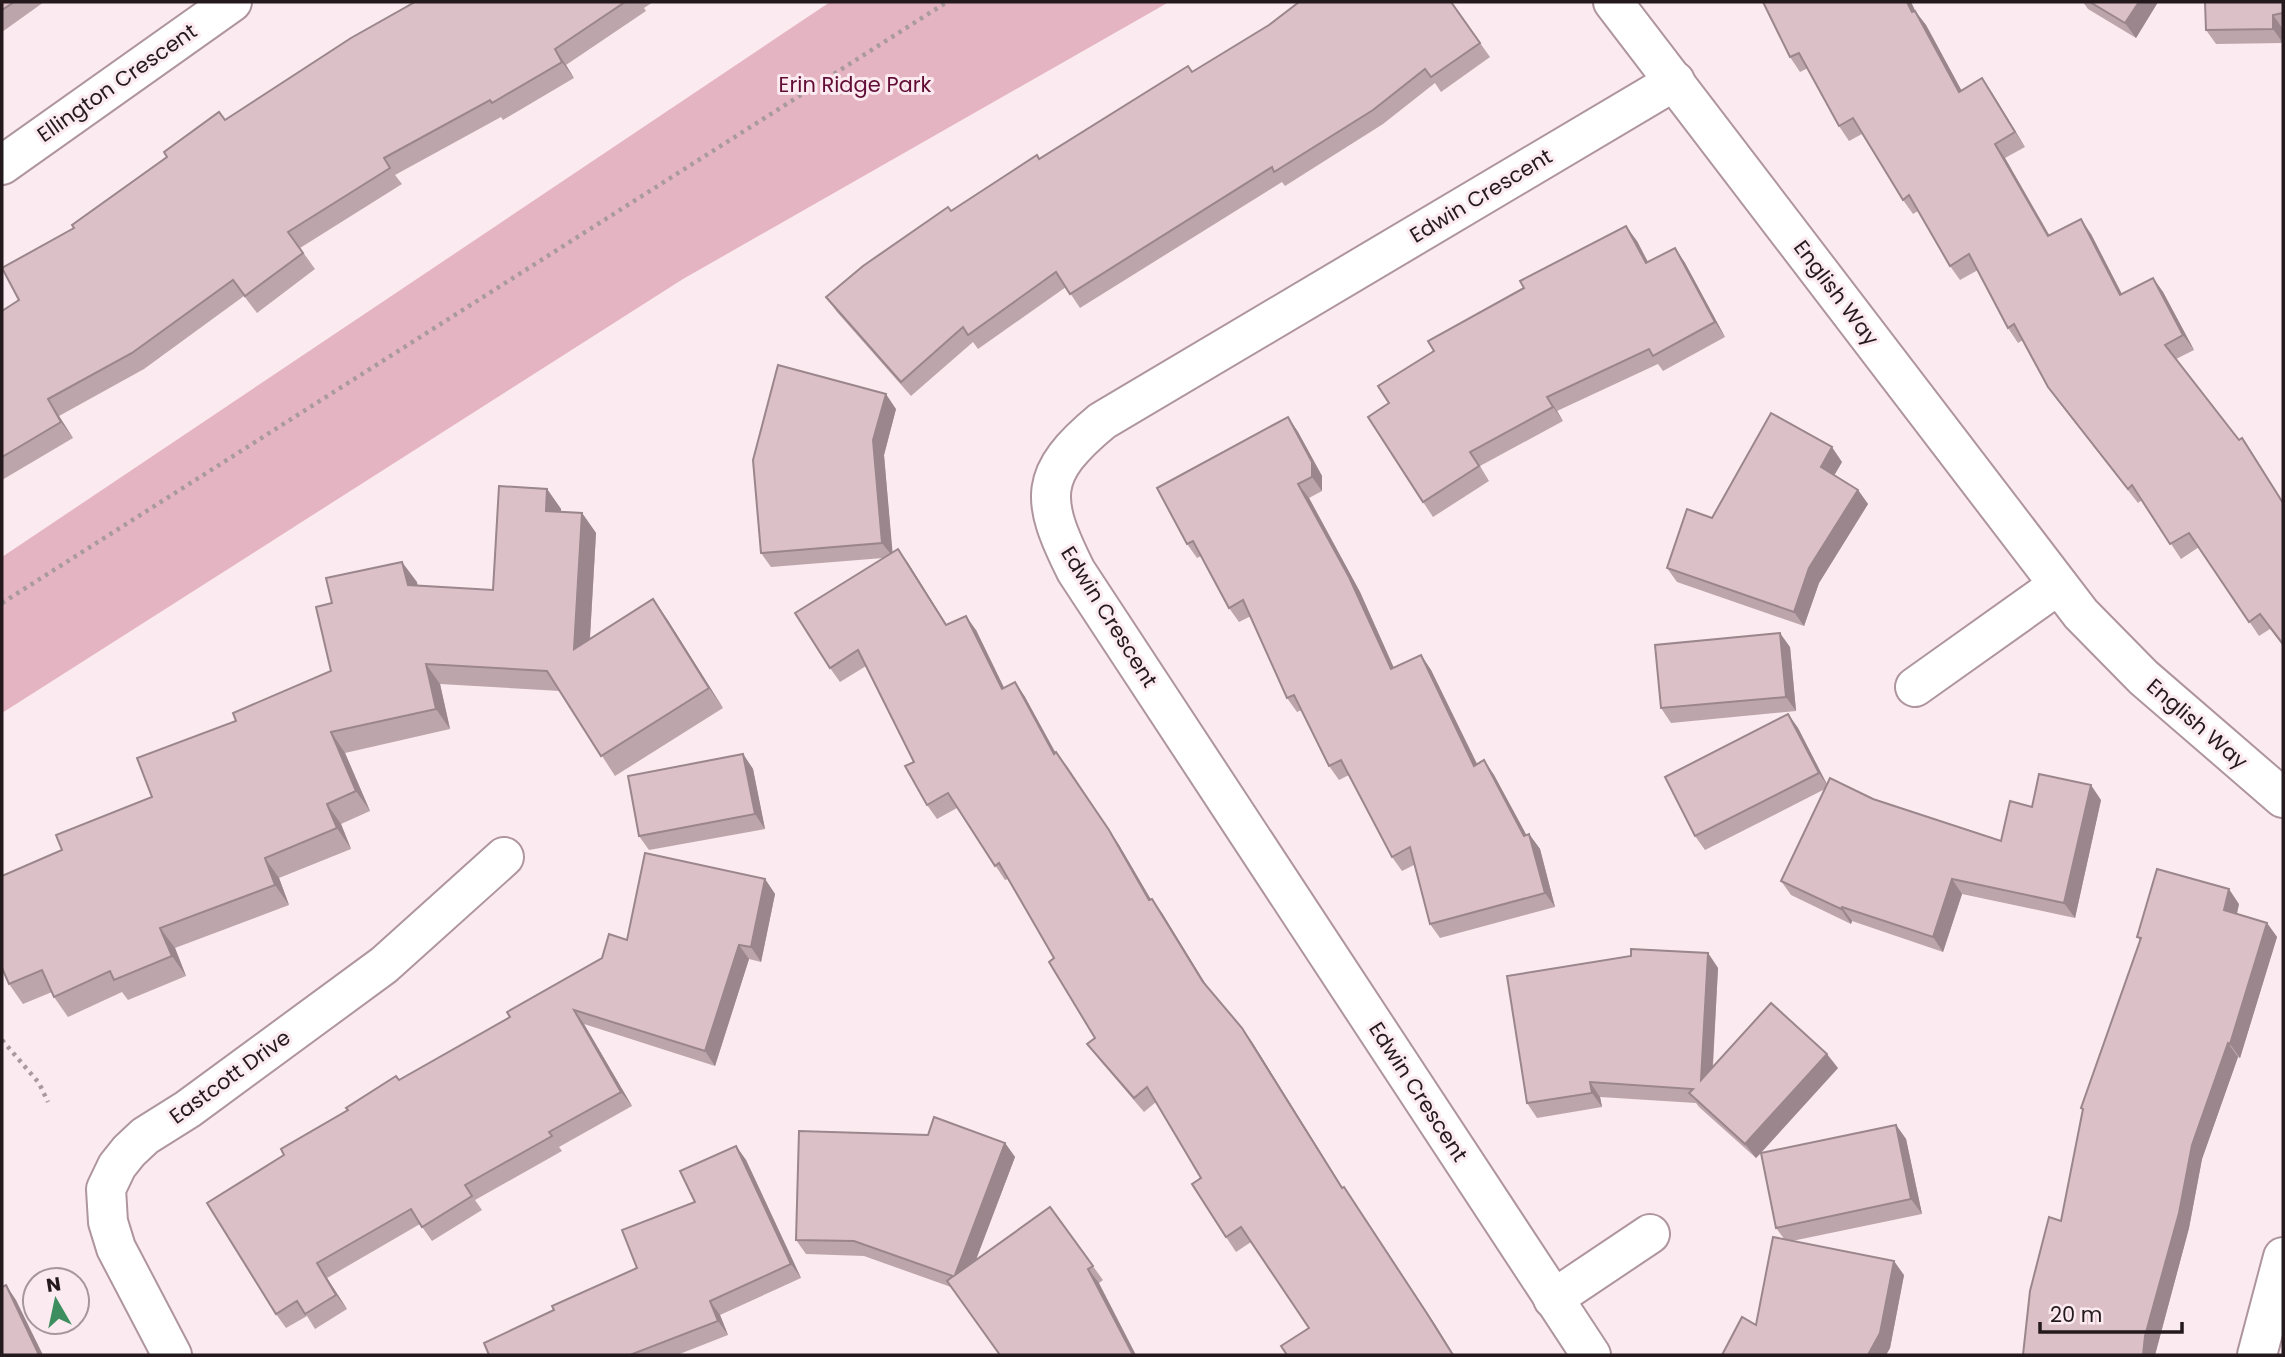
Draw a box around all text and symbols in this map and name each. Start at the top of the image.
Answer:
street label: Ellington Crescent [31,17,202,149]
park label: Erin Ridge Park [779,70,932,99]
street label: Edwin Crescent [1404,142,1557,250]
street label: English Way [1787,234,1886,352]
street label: Edwin Crescent [1054,541,1164,693]
street label: English Way [2141,672,2254,776]
street label: Edwin Crescent [1362,1016,1475,1167]
street label: Eastcott Drive [163,1023,296,1130]
north arrow [21,1266,91,1336]
text: N [44,1270,63,1299]
scale bar [2040,1290,2182,1334]
text: 20 m [2050,1300,2103,1329]

